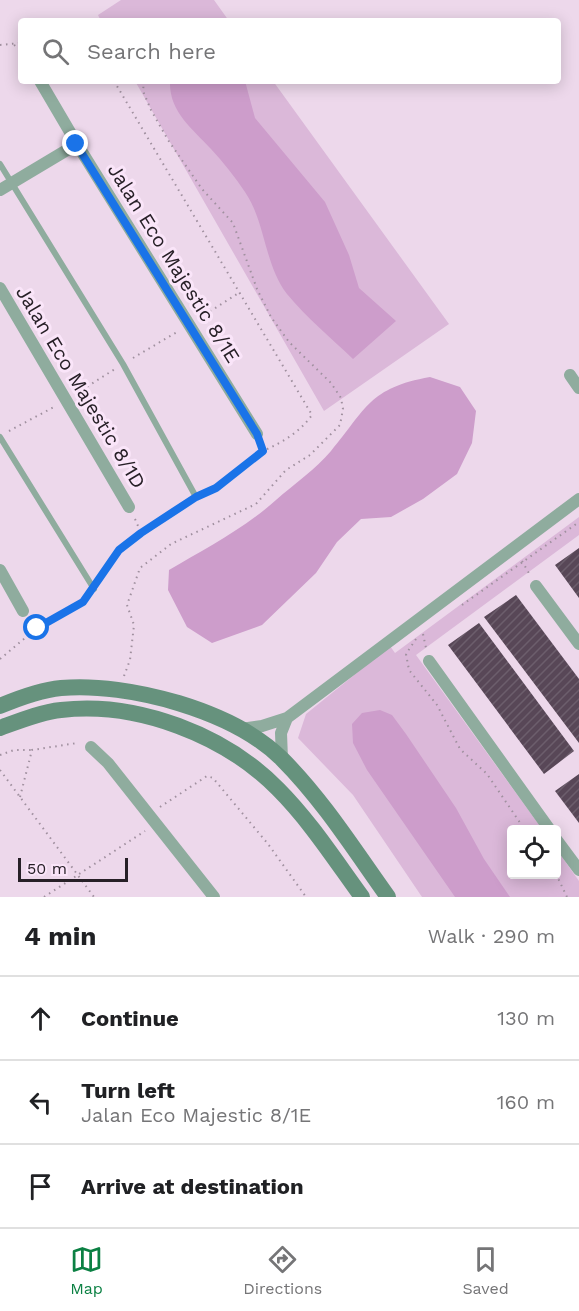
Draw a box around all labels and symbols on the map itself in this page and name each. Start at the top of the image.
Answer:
route end [62,130,88,156]
street label: Jalan Eco Majestic 8/1E [103,159,245,367]
street label: Jalan Eco Majestic 8/1D [11,281,151,493]
route start [23,614,49,640]
scale bar [18,855,128,882]

